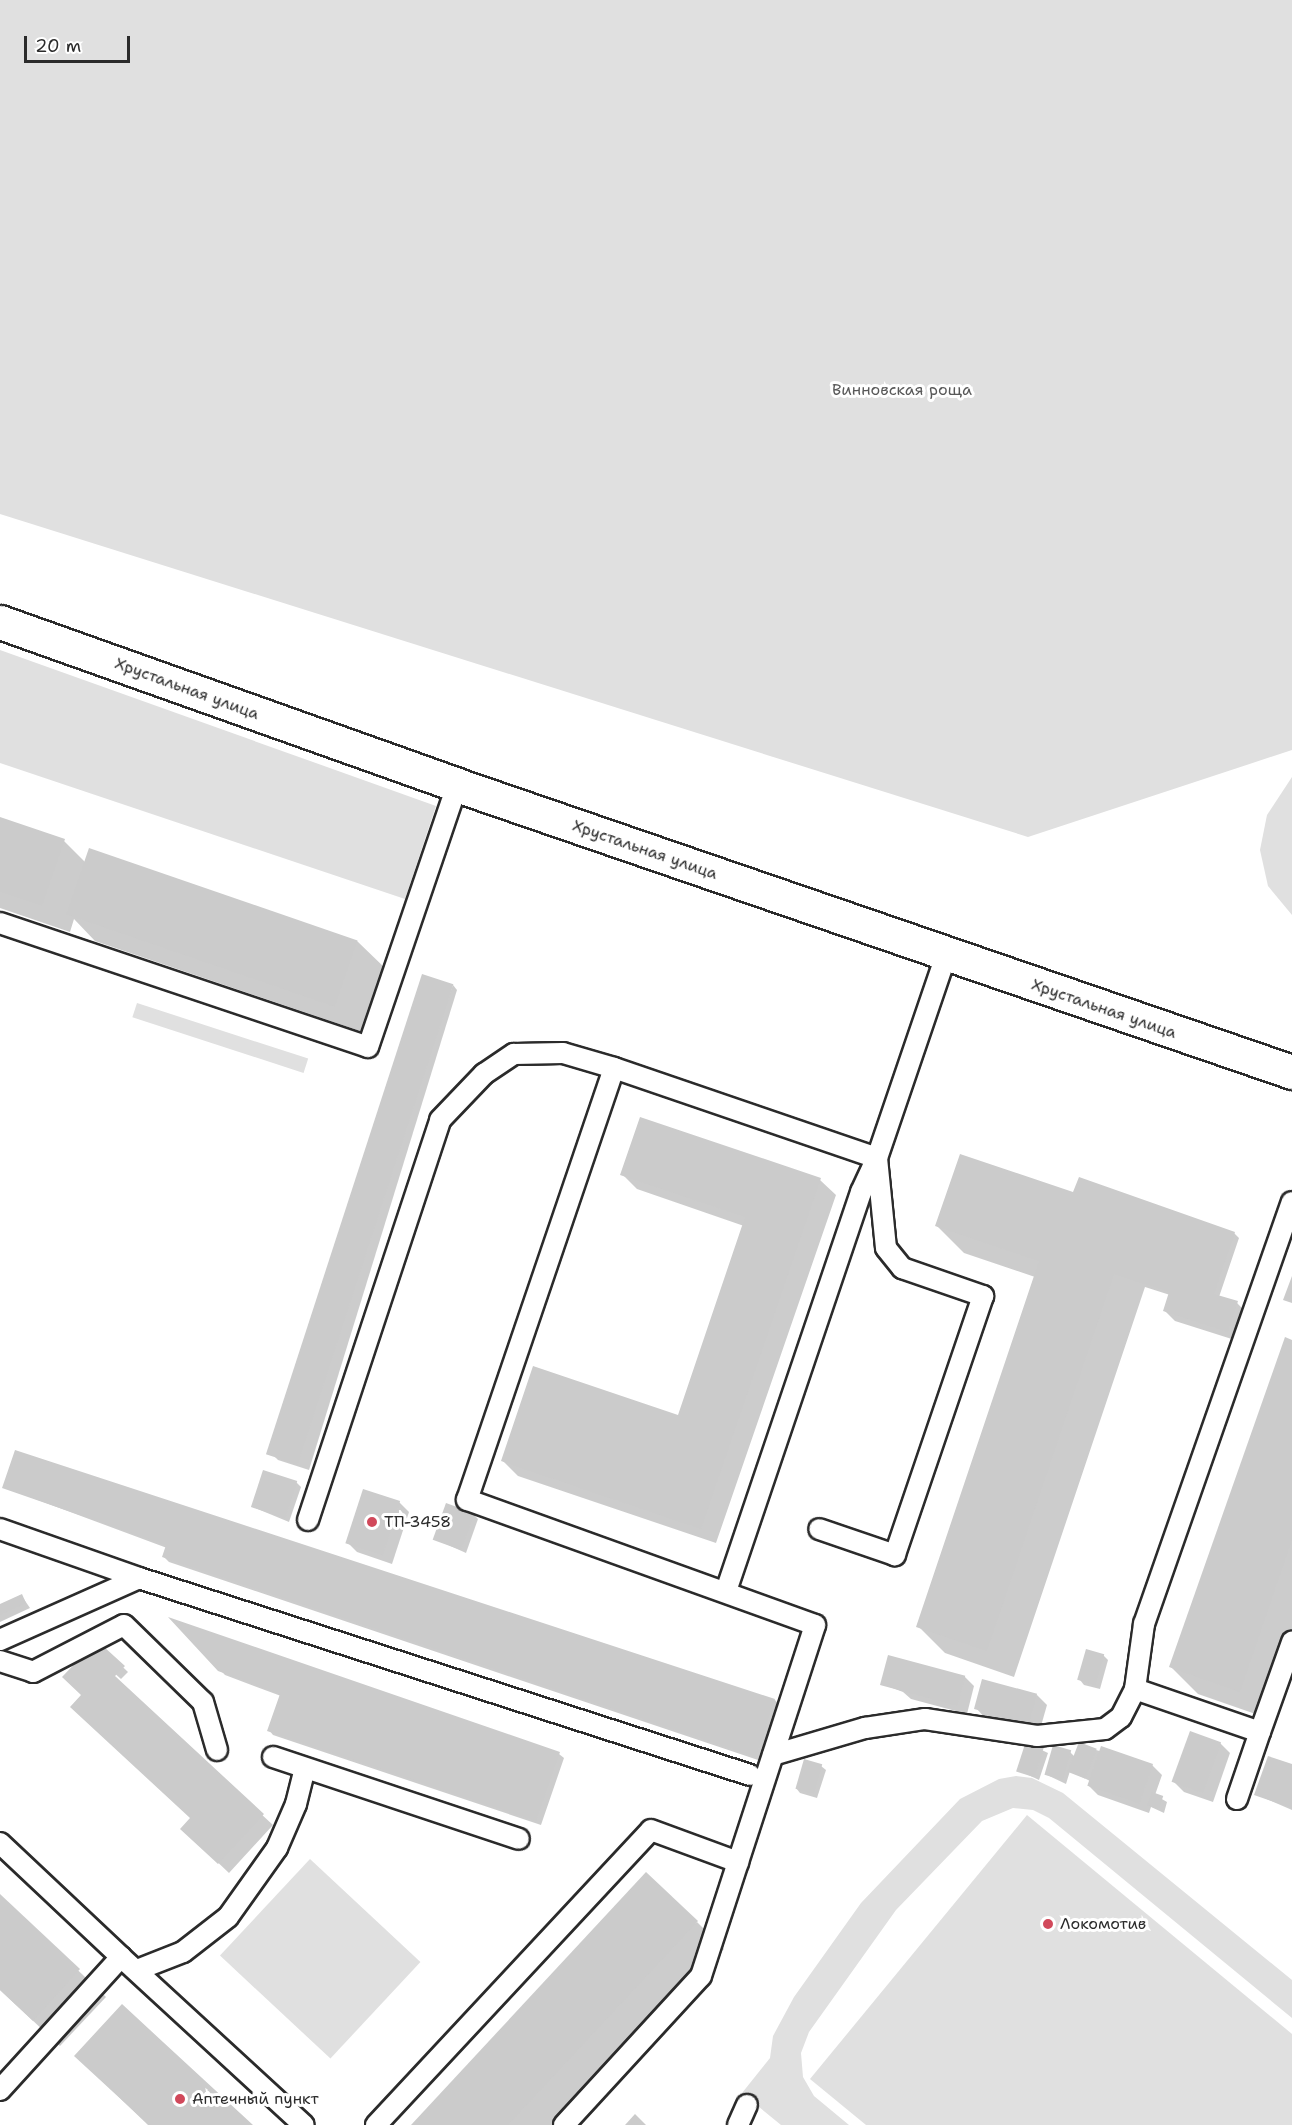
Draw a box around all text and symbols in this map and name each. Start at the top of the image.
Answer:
scale bar [27,24,134,62]
text: 20 m [35,34,81,58]
park label: Винновская роща [832,380,972,400]
street label: Хрустальная улица [112,654,262,724]
street label: Хрустальная улица [570,816,720,884]
street label: Хрустальная улица [1029,975,1179,1043]
place label: ТП-3458 [384,1512,451,1532]
marker: ТП-3458 [365,1515,379,1529]
place label: Локомотив [1060,1914,1146,1934]
marker: Локомотив [1041,1917,1055,1931]
place label: Аптечный пункт [192,2089,319,2109]
marker: Аптечный пункт [173,2092,187,2106]

